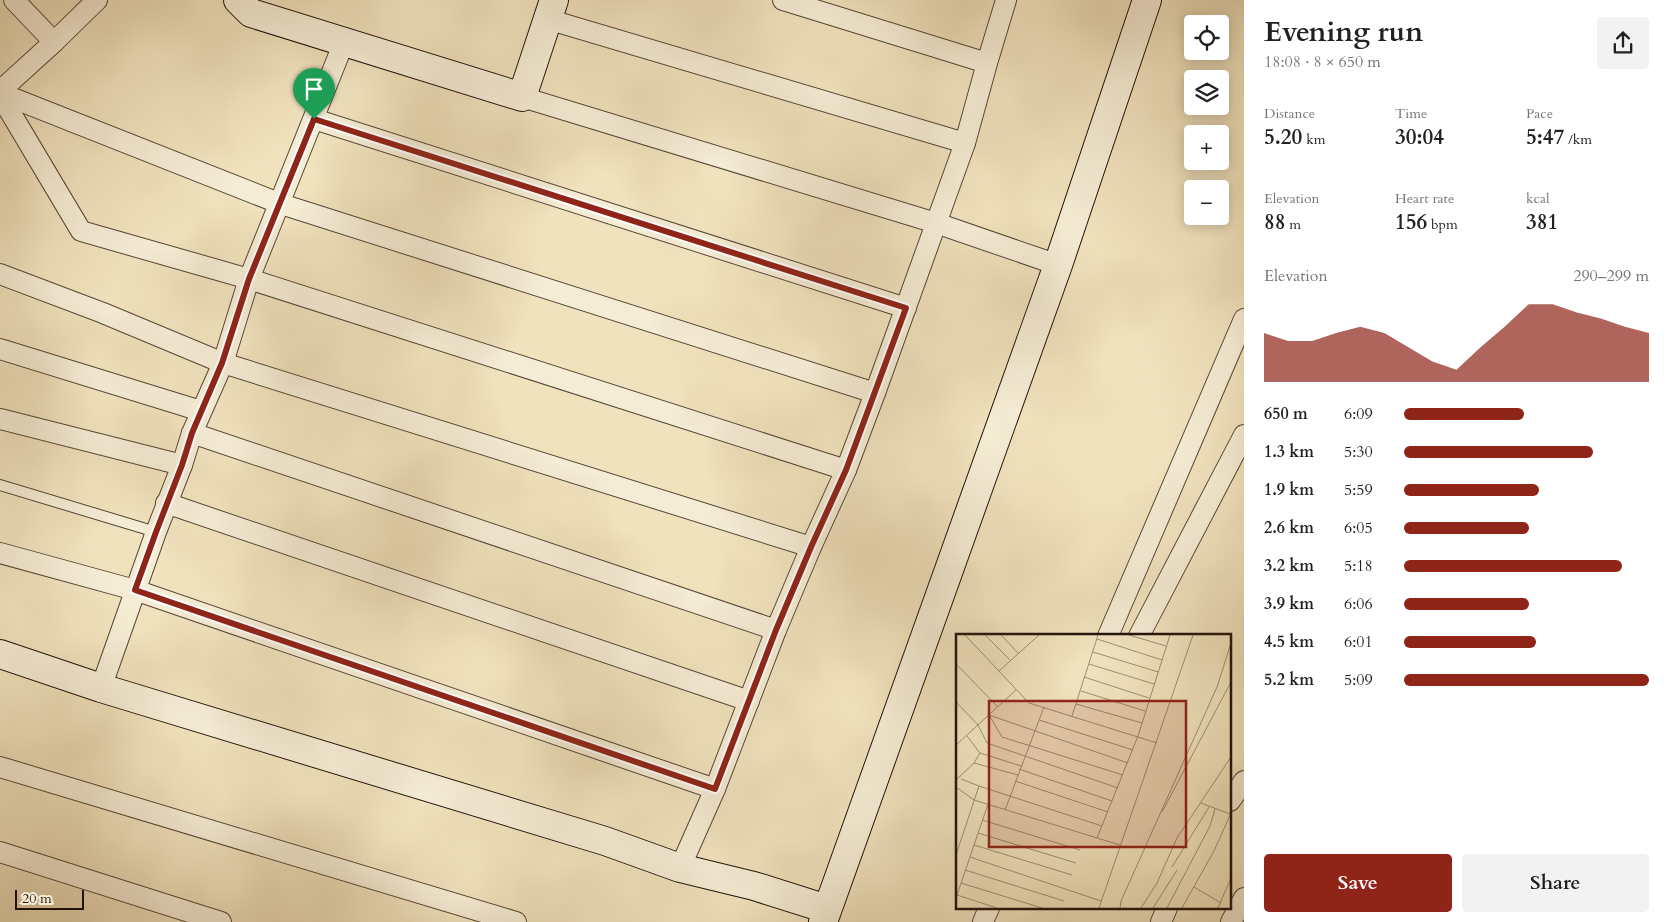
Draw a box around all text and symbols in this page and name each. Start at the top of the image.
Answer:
text: Evening run [1264,13,1423,51]
map controls [1184,15,1229,225]
button: locate [1184,15,1229,60]
button: share [1597,17,1649,69]
text: 18:08 · 8 × 650 m [1264,51,1381,73]
pin [293,68,335,119]
button: layers [1184,70,1229,115]
icon: arrive [300,75,328,103]
text: Distance [1264,104,1315,123]
text: Time [1395,104,1427,123]
text: Pace [1526,104,1553,123]
text: 5.20 [1264,123,1302,152]
text: 30:04 [1395,123,1444,152]
text: 5:47 [1526,123,1564,152]
button: + [1184,125,1229,170]
text: km [1302,130,1325,149]
text: /km [1564,130,1592,149]
button: − [1184,180,1229,225]
text: Elevation [1264,189,1320,208]
text: Heart rate [1395,189,1454,208]
text: kcal [1526,189,1550,208]
text: 88 [1264,208,1286,237]
text: 156 [1395,208,1427,237]
text: 381 [1526,208,1558,237]
text: m [1286,215,1301,234]
text: bpm [1427,215,1458,234]
text: Elevation [1264,265,1328,287]
text: 290–299 m [1573,265,1649,287]
text: 650 m [1264,403,1308,425]
text: 6:09 [1344,403,1373,425]
text: 1.3 km [1264,441,1314,463]
text: 5:30 [1344,441,1373,463]
text: 1.9 km [1264,479,1314,501]
text: 5:59 [1344,479,1373,501]
text: 2.6 km [1264,517,1314,539]
text: 6:05 [1344,517,1373,539]
text: 3.2 km [1264,555,1314,577]
text: 5:18 [1344,555,1373,577]
text: 3.9 km [1264,593,1314,615]
text: 6:06 [1344,593,1373,615]
text: 4.5 km [1264,631,1314,653]
text: 6:01 [1344,631,1373,653]
inset map [956,634,1232,910]
text: 5.2 km [1264,669,1314,691]
text: 5:09 [1344,669,1373,691]
button: Save [1264,854,1452,912]
button: Share [1462,854,1649,912]
scale bar [15,887,84,910]
text: 20 m [22,889,52,908]

